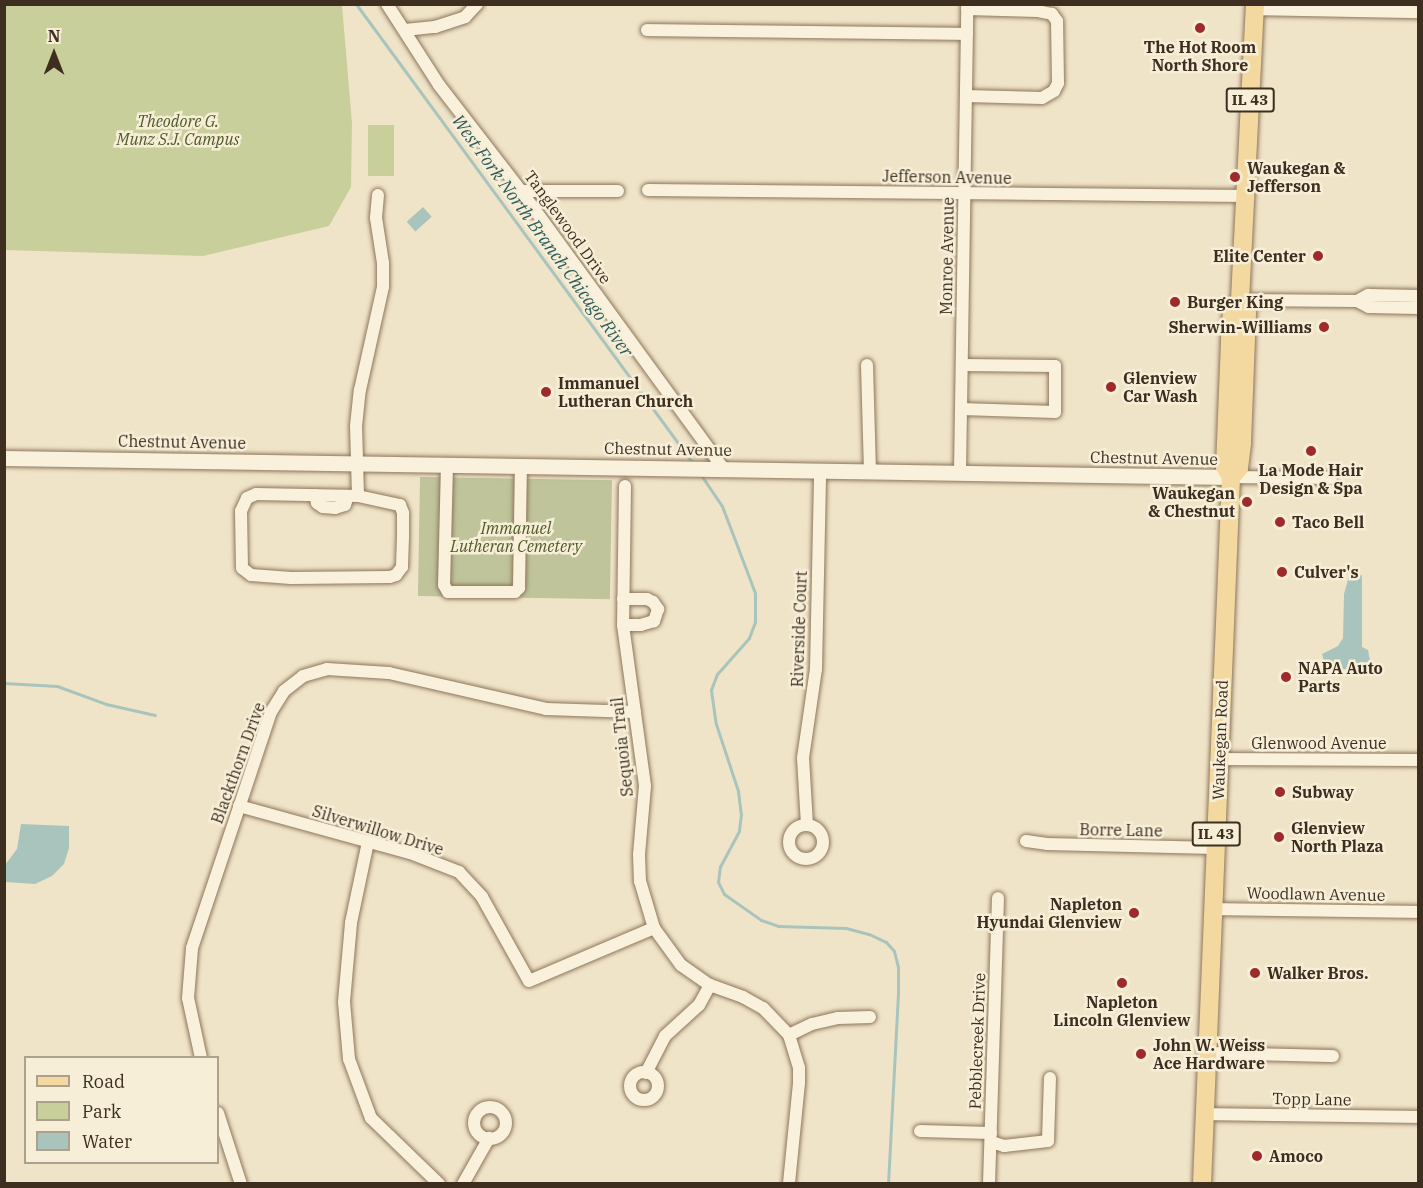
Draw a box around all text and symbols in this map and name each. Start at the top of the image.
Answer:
marker: The Hot Room North Shore [1193,21,1207,35]
north arrow [24,24,84,84]
text: N [48,26,60,46]
place label: The Hot Room North Shore [1144,37,1256,75]
road number: IL 43 [1224,88,1276,112]
park label: Theodore G. Munz S.J. Campus [117,111,239,149]
water label: West Fork North Branch Chicago River [447,111,637,361]
place label: Waukegan & Jefferson [1247,158,1345,196]
street label: Jefferson Avenue [882,166,1012,188]
street label: Tanglewood Drive [520,167,616,287]
marker: Waukegan & Jefferson [1228,170,1242,184]
street label: Monroe Avenue [936,197,958,315]
place label: Elite Center [1213,246,1306,266]
marker: Elite Center [1311,249,1325,263]
place label: Burger King [1187,292,1283,312]
marker: Burger King [1168,295,1182,309]
place label: Sherwin-Williams [1168,317,1312,337]
marker: Sherwin-Williams [1317,320,1331,334]
place label: Glenview Car Wash [1123,368,1198,406]
place label: Immanuel Lutheran Church [558,373,693,411]
marker: Glenview Car Wash [1104,380,1118,394]
marker: Immanuel Lutheran Church [539,385,553,399]
street label: Chestnut Avenue [118,431,246,453]
street label: Chestnut Avenue [604,438,732,460]
marker: La Mode Hair Design & Spa [1304,444,1318,458]
street label: Chestnut Avenue [1090,447,1218,469]
place label: La Mode Hair Design & Spa [1259,460,1363,498]
place label: Waukegan & Chestnut [1148,483,1235,521]
marker: Waukegan & Chestnut [1240,495,1254,509]
place label: Taco Bell [1292,512,1364,532]
marker: Taco Bell [1273,515,1287,529]
park label: Immanuel Lutheran Cemetery [450,518,582,556]
place label: Culver's [1294,562,1359,582]
marker: Culver's [1275,565,1289,579]
street label: Riverside Court [787,570,811,688]
place label: NAPA Auto Parts [1298,658,1383,696]
marker: NAPA Auto Parts [1279,670,1293,684]
street label: Waukegan Road [1208,680,1232,800]
street label: Sequoia Trail [607,696,637,798]
street label: Blackthorn Drive [207,700,269,826]
street label: Glenwood Avenue [1251,733,1387,753]
place label: Subway [1292,782,1354,802]
marker: Subway [1273,785,1287,799]
street label: Silverwillow Drive [310,801,446,859]
place label: Glenview North Plaza [1291,818,1384,856]
street label: Borre Lane [1079,820,1163,840]
road number: IL 43 [1190,822,1242,846]
marker: Glenview North Plaza [1272,830,1286,844]
street label: Woodlawn Avenue [1246,883,1386,905]
place label: Napleton Hyundai Glenview [976,894,1122,932]
marker: Napleton Hyundai Glenview [1127,906,1141,920]
place label: Walker Bros. [1267,963,1369,983]
marker: Walker Bros. [1248,966,1262,980]
street label: Pebblecreek Drive [965,972,989,1110]
marker: Napleton Lincoln Glenview [1115,976,1129,990]
place label: Napleton Lincoln Glenview [1053,992,1191,1030]
place label: John W. Weiss Ace Hardware [1153,1035,1265,1073]
marker: John W. Weiss Ace Hardware [1134,1047,1148,1061]
legend [24,1056,219,1164]
text: Road [82,1070,125,1093]
street label: Topp Lane [1272,1089,1352,1109]
text: Park [82,1100,121,1123]
text: Water [82,1130,132,1153]
place label: Amoco [1269,1146,1323,1166]
marker: Amoco [1250,1149,1264,1163]

